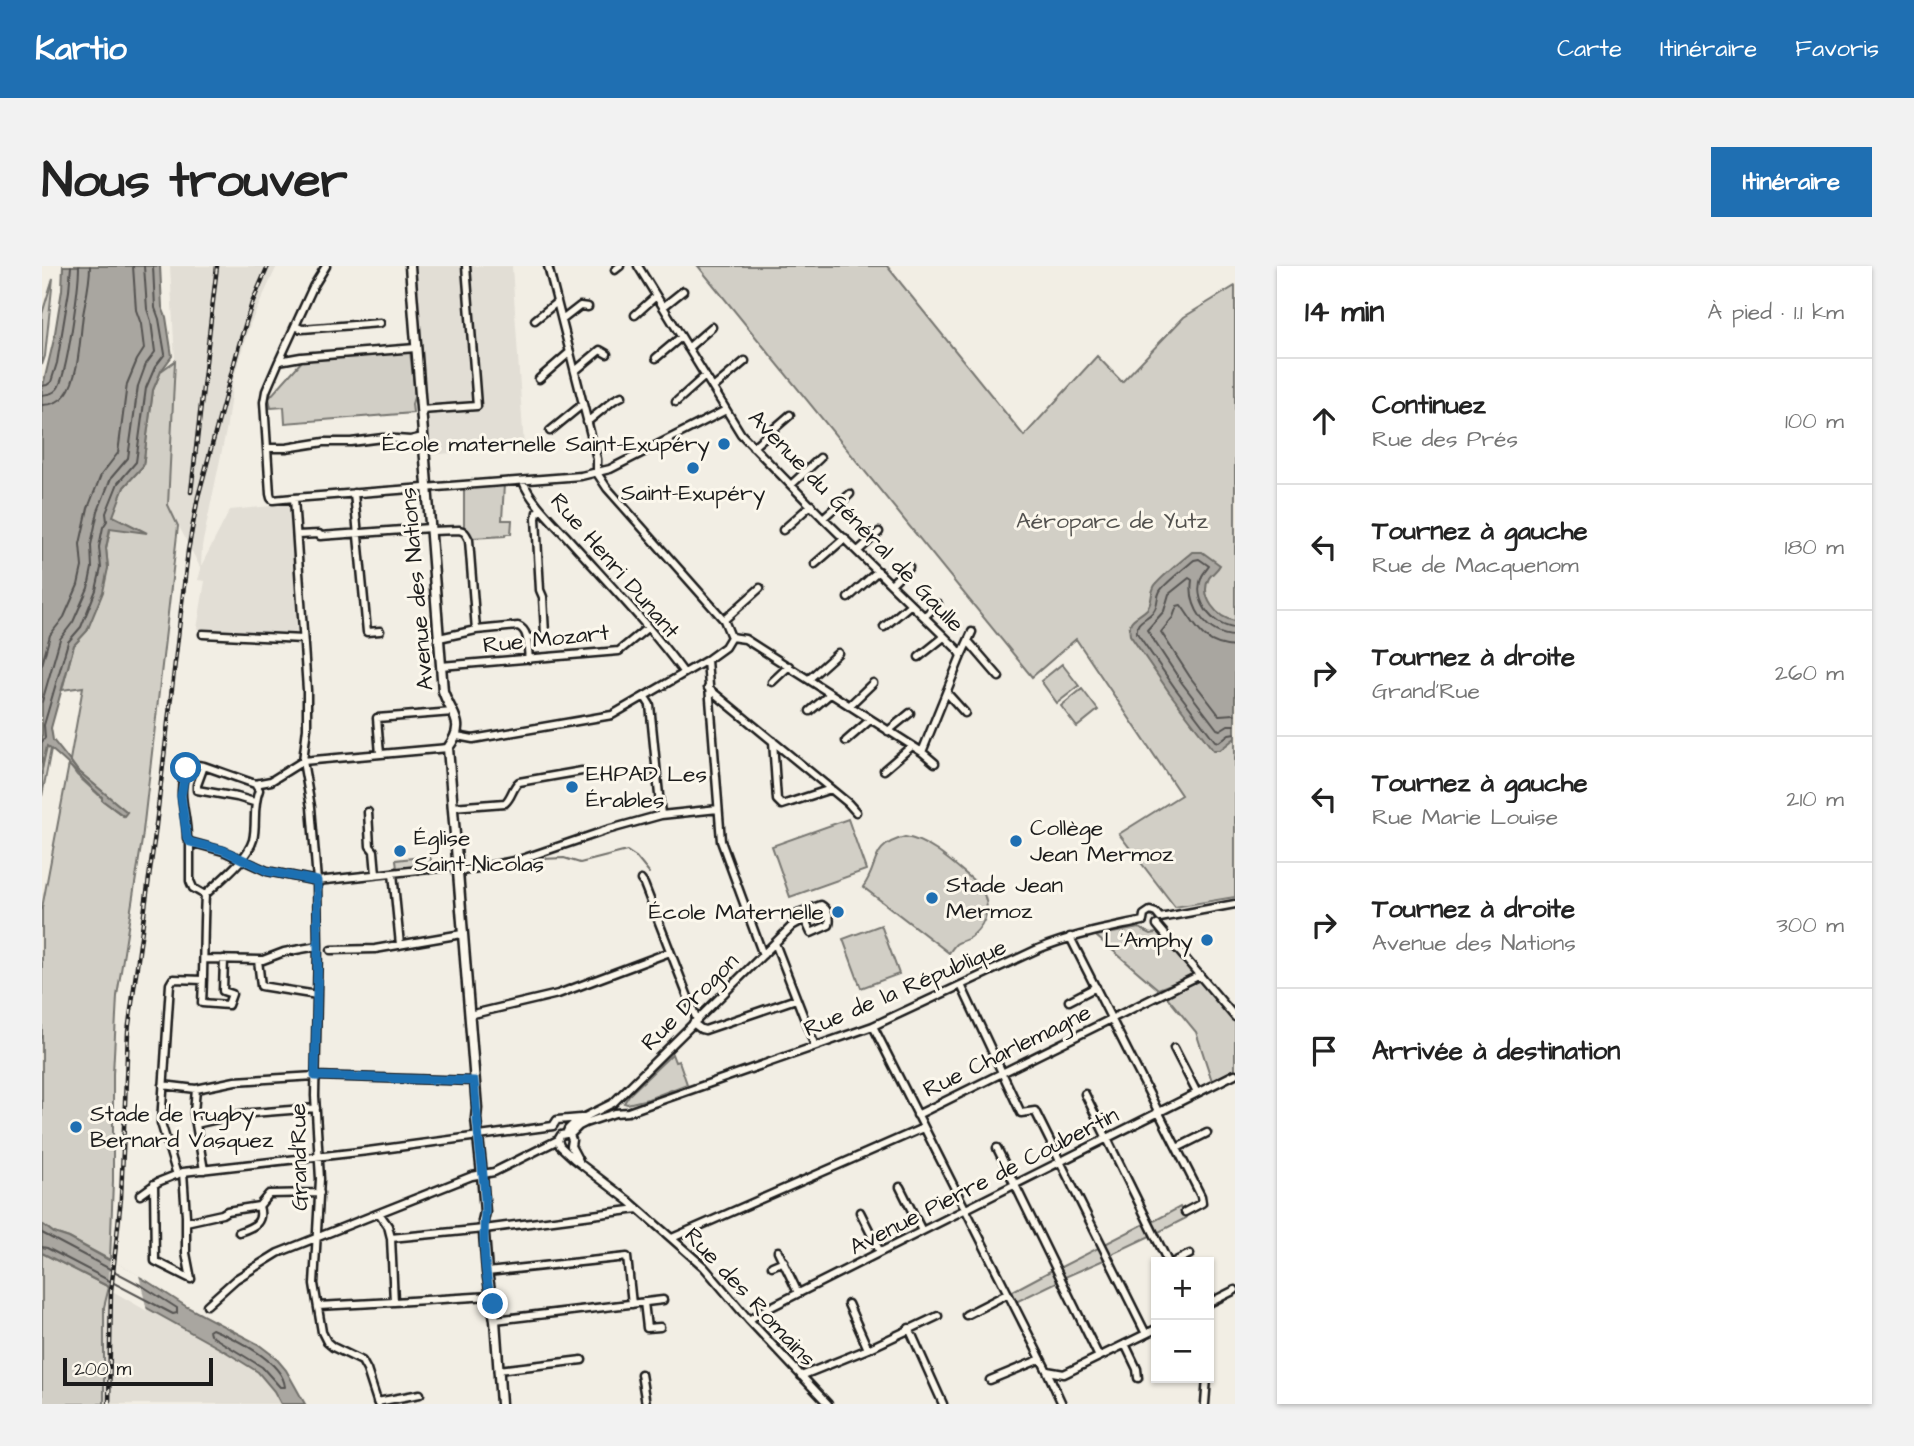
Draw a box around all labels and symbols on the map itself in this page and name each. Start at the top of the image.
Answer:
street label: Avenue du Général de Gaulle [741,402,971,640]
place label: École maternelle Saint-Exupéry [382,428,710,461]
marker: École maternelle Saint-Exupéry [716,436,732,452]
marker: Saint-Exupéry [685,460,701,476]
place label: Saint-Exupéry [621,477,766,510]
street label: Avenue des Nations [392,486,442,692]
street label: Rue Henri Dunant [543,486,688,646]
park label: Aéroparc de Yutz [1016,505,1209,537]
street label: Rue Mozart [481,616,611,662]
route start [170,752,201,783]
place label: EHPAD Les Érables [586,758,707,816]
marker: EHPAD Les Érables [564,779,580,795]
place label: Collège Jean Mermoz [1030,812,1174,870]
place label: Église Saint-Nicolas [414,822,544,880]
marker: Collège Jean Mermoz [1008,833,1024,849]
marker: Église Saint-Nicolas [392,843,408,859]
place label: Stade Jean Mermoz [946,869,1063,927]
marker: Stade Jean Mermoz [924,890,940,906]
place label: École Maternelle [649,896,824,928]
marker: École Maternelle [830,904,846,920]
place label: L'Amphy [1104,924,1193,957]
street label: Rue de la République [799,931,1011,1045]
marker: L'Amphy [1199,932,1215,948]
street label: Rue Drogon [634,946,747,1059]
street label: Rue Charlemagne [918,996,1097,1106]
place label: Stade de rugby Bernard Vasquez [90,1098,274,1156]
street label: Avenue Pierre de Coubertin [844,1099,1124,1263]
street label: Grand'Rue [282,1103,316,1211]
marker: Stade de rugby Bernard Vasquez [68,1119,84,1135]
street label: Rue des Romains [677,1220,823,1374]
route end [477,1288,508,1319]
scale bar [63,1355,214,1387]

